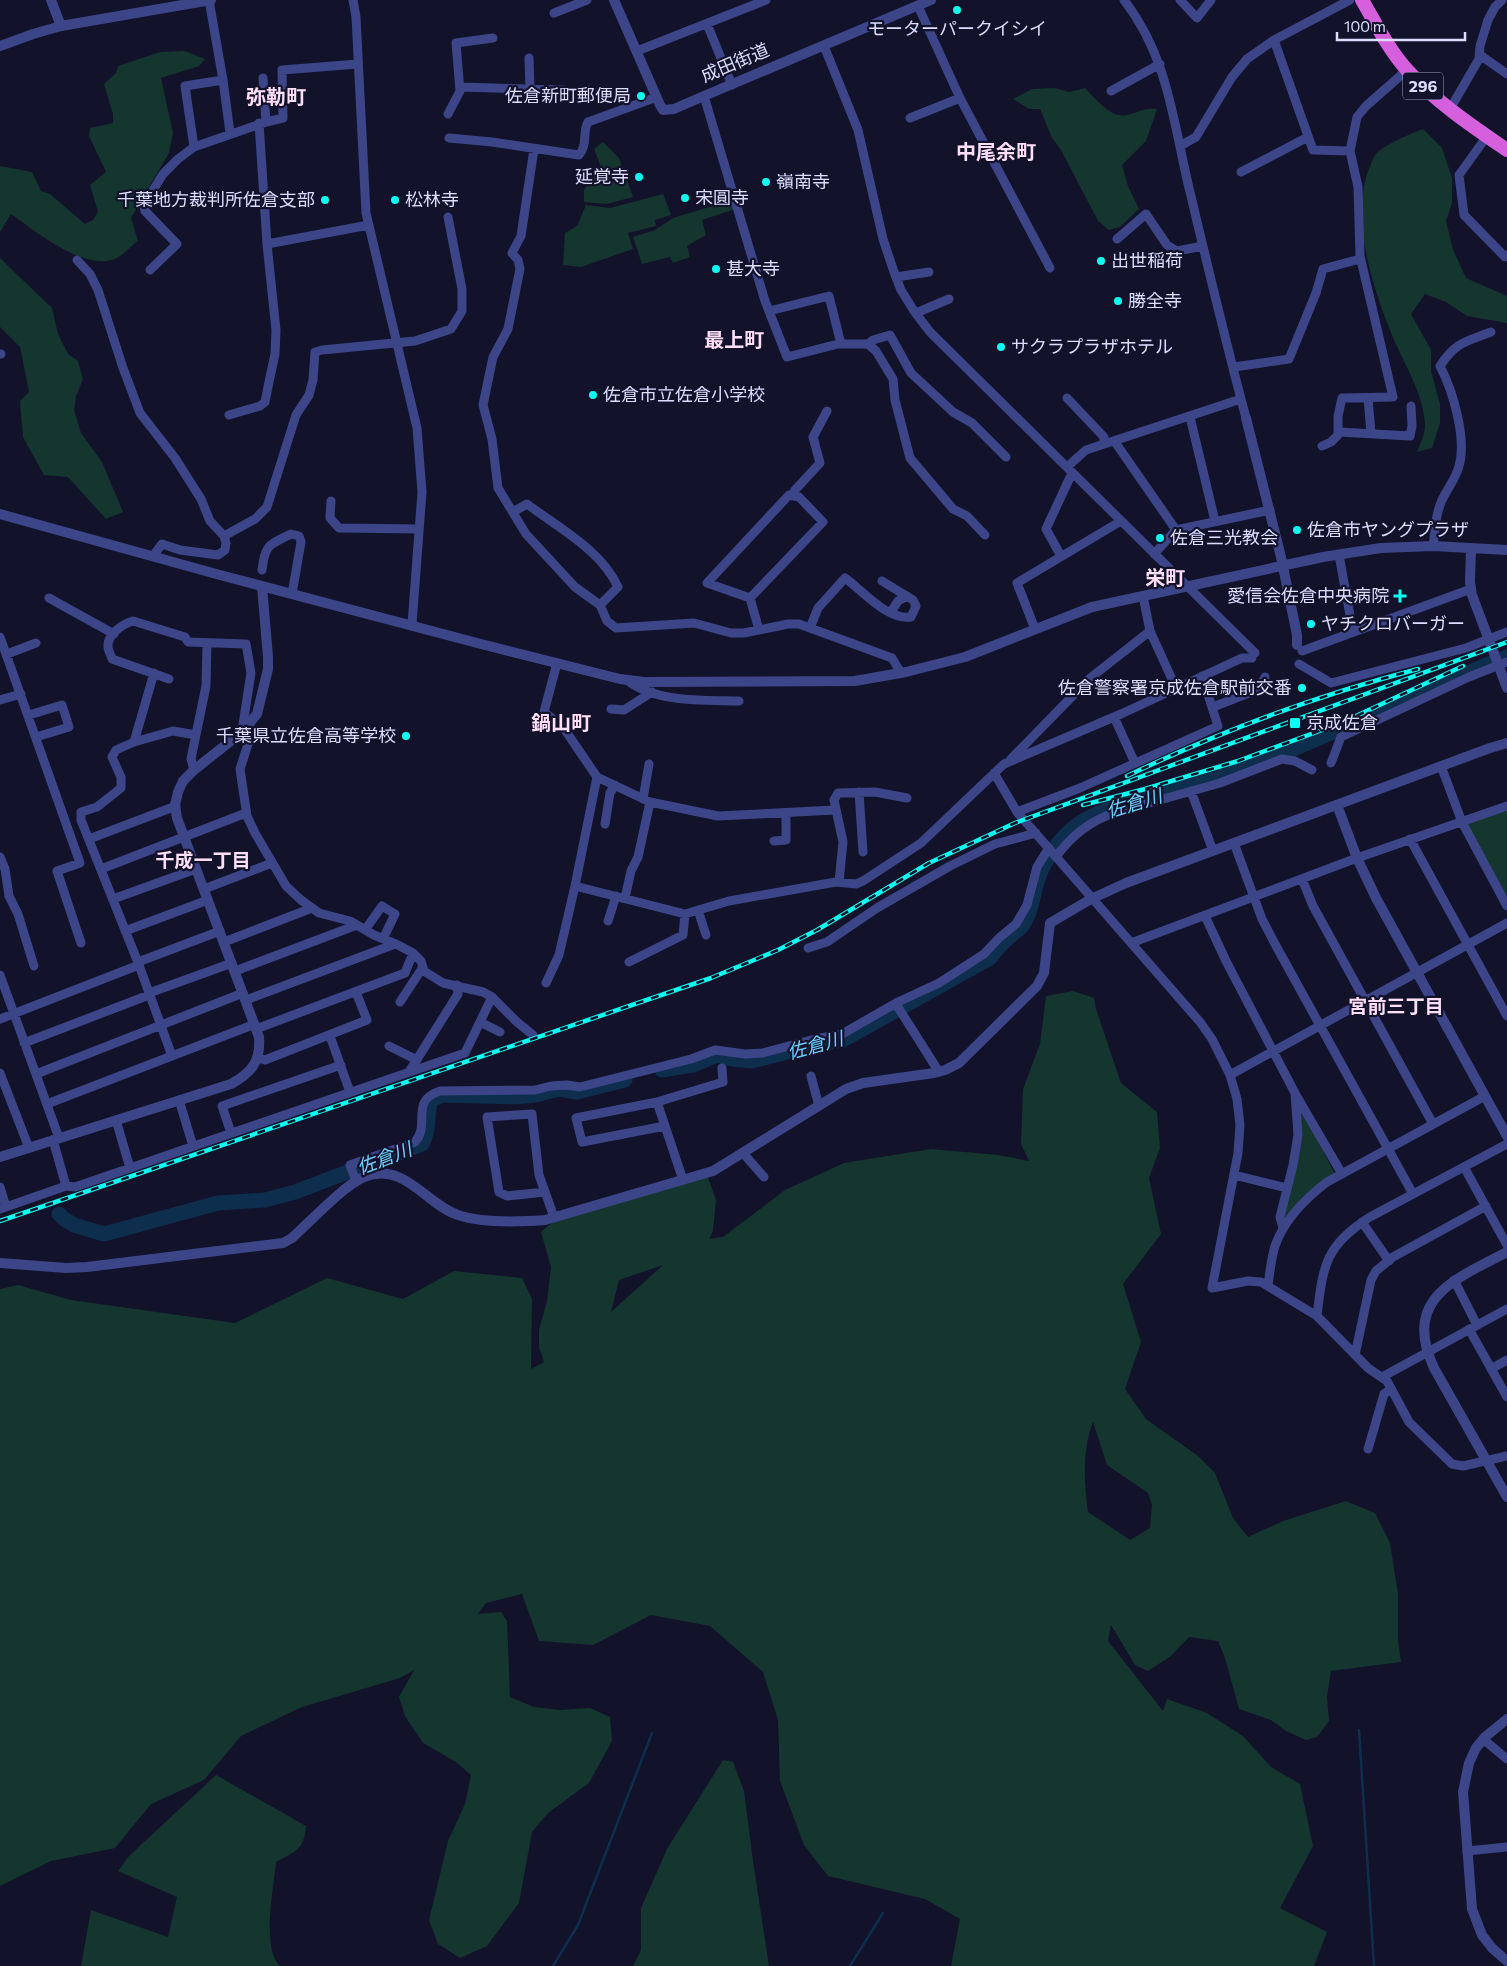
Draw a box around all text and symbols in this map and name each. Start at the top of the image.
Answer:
marker: モーターパークイシイ [951,4,963,16]
scale bar [1337,10,1464,42]
place label: モーターパークイシイ [867,17,1047,39]
text: 100 m [1344,17,1386,35]
street label: 成田街道 [697,38,772,86]
road number: 296 [1403,72,1443,100]
district label: 弥勒町 [246,84,306,108]
place label: 佐倉新町郵便局 [505,84,631,106]
marker: 佐倉新町郵便局 [635,90,647,102]
district label: 中尾余町 [956,139,1036,163]
place label: 延覚寺 [575,165,629,187]
place label: 嶺南寺 [776,170,830,192]
marker: 延覚寺 [633,171,645,183]
marker: 嶺南寺 [760,176,772,188]
place label: 宋圓寺 [695,186,749,208]
place label: 千葉地方裁判所佐倉支部 [117,188,315,210]
place label: 松林寺 [405,188,459,210]
marker: 宋圓寺 [679,192,691,204]
marker: 千葉地方裁判所佐倉支部 [319,194,331,206]
marker: 松林寺 [389,194,401,206]
place label: 出世稲荷 [1111,249,1183,271]
marker: 出世稲荷 [1095,255,1107,267]
place label: 甚大寺 [726,257,780,279]
marker: 甚大寺 [710,263,722,275]
place label: 勝全寺 [1128,289,1182,311]
marker: 勝全寺 [1112,295,1124,307]
district label: 最上町 [704,327,764,351]
place label: サクラプラザホテル [1011,335,1173,357]
marker: サクラプラザホテル [995,341,1007,353]
place label: 佐倉市立佐倉小学校 [603,383,765,405]
marker: 佐倉市立佐倉小学校 [587,389,599,401]
place label: 佐倉市ヤングプラザ [1307,518,1469,540]
marker: 佐倉市ヤングプラザ [1291,524,1303,536]
place label: 佐倉三光教会 [1170,526,1278,548]
marker: 佐倉三光教会 [1154,532,1166,544]
district label: 栄町 [1145,565,1185,589]
place label: 愛信会佐倉中央病院 [1227,584,1389,606]
marker: 愛信会佐倉中央病院 [1393,589,1407,603]
place label: ヤチクロバーガー [1321,612,1465,634]
marker: ヤチクロバーガー [1305,618,1317,630]
place label: 佐倉警察署京成佐倉駅前交番 [1058,676,1292,698]
marker: 佐倉警察署京成佐倉駅前交番 [1296,682,1308,694]
district label: 鍋山町 [531,710,591,734]
place label: 京成佐倉 [1306,711,1378,733]
marker: 京成佐倉 [1288,716,1302,730]
place label: 千葉県立佐倉高等学校 [216,724,396,746]
marker: 千葉県立佐倉高等学校 [400,730,412,742]
water label: 佐倉川 [1103,783,1166,822]
district label: 千成一丁目 [155,848,251,871]
district label: 宮前三丁目 [1348,994,1444,1017]
water label: 佐倉川 [784,1026,847,1063]
water label: 佐倉川 [353,1136,416,1178]

